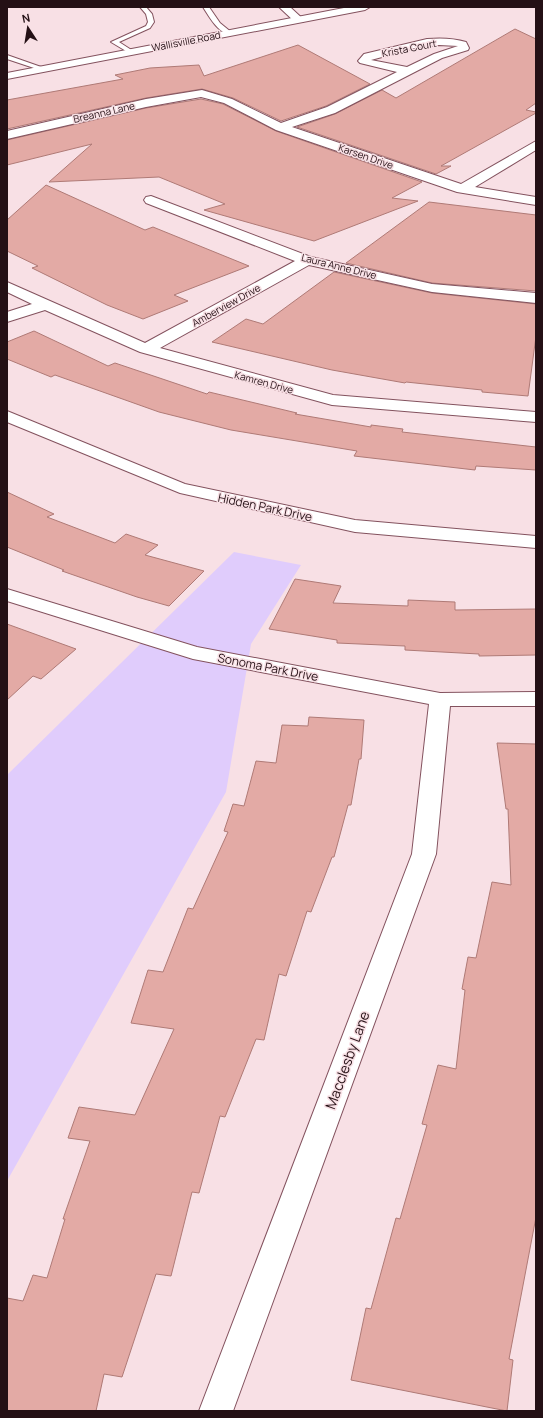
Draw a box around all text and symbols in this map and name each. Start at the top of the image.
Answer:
north arrow [8,8,48,48]
text: N [20,10,31,26]
street label: Wallisville Road [150,27,222,55]
street label: Krista Court [381,36,437,60]
street label: Breanna Lane [72,98,136,126]
street label: Karsen Drive [337,140,395,172]
street label: Laura Anne Drive [300,250,378,282]
street label: Amberview Drive [189,280,263,330]
street label: Kamren Drive [233,367,295,397]
street label: Hidden Park Drive [216,489,314,525]
street label: Sonoma Park Drive [216,649,320,685]
street label: Macclesby Lane [320,1008,374,1112]

